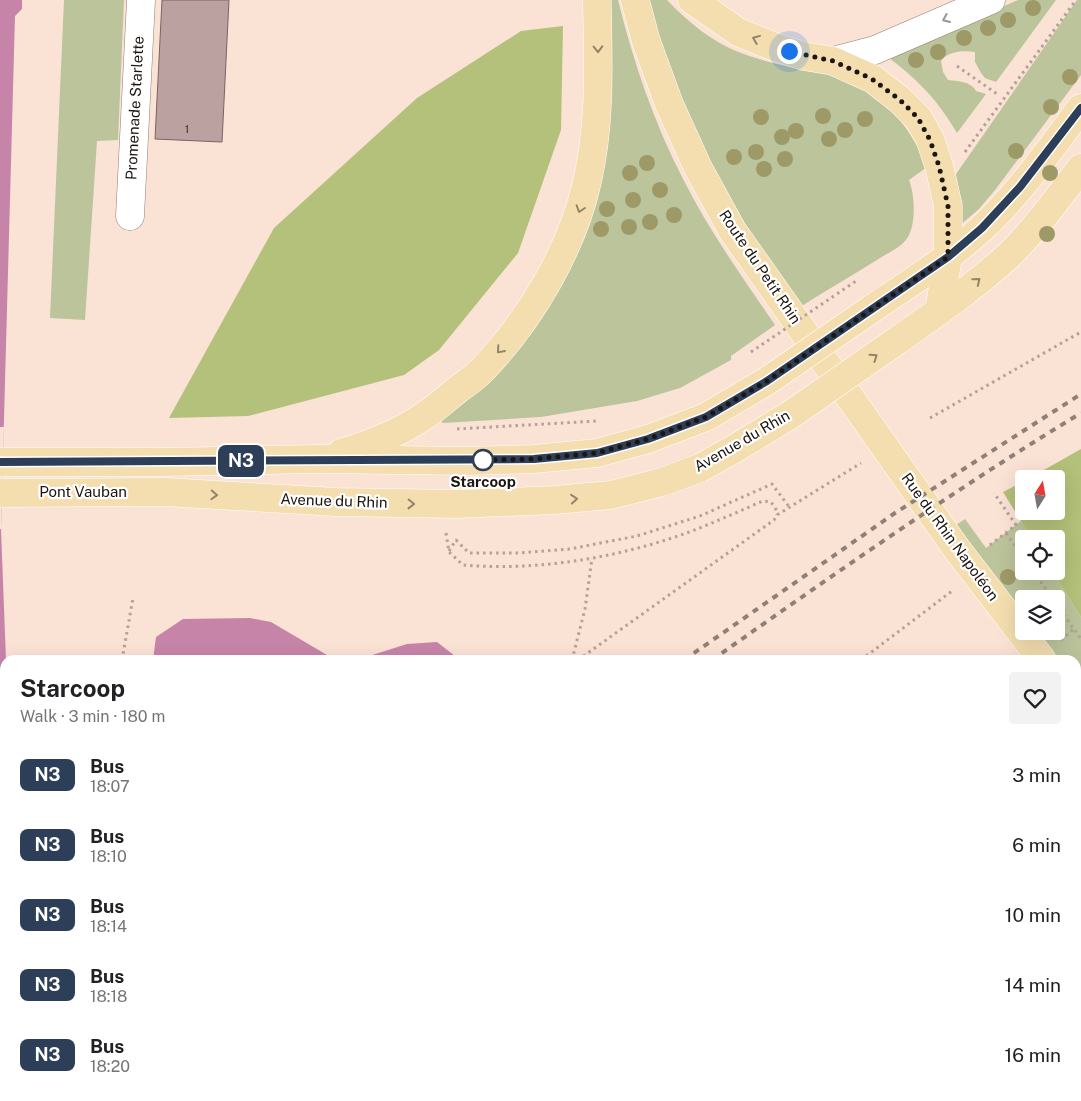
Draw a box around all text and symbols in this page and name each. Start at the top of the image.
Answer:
one-way arrow [942,13,951,24]
street label: Promenade Starlette [122,35,147,181]
one-way arrow [752,35,761,46]
your location [777,39,802,64]
one-way arrow [593,45,603,53]
house number: 1 [185,122,189,136]
one-way arrow [575,205,585,213]
street label: Route du Petit Rhin [716,207,805,327]
one-way arrow [971,278,980,286]
one-way arrow [497,344,506,353]
one-way arrow [868,354,877,363]
street label: Avenue du Rhin [691,406,792,475]
line badge: N3 [218,445,264,477]
marker: Starcoop [472,449,494,471]
text: N3 [228,450,254,471]
street label: Rue du Rhin Napoléon [898,470,1002,604]
north arrow [1015,470,1065,520]
map controls [1015,470,1065,640]
place label: Starcoop [450,473,516,490]
street label: Pont Vauban [39,483,127,500]
one-way arrow [210,489,218,500]
street label: Avenue du Rhin [280,490,388,511]
one-way arrow [570,494,578,505]
one-way arrow [407,498,415,509]
button: locate [1015,530,1065,580]
button: layers [1015,590,1065,640]
button: heart [1009,672,1061,724]
text: Starcoop [20,674,125,702]
text: Walk · 3 min · 180 m [20,707,165,726]
text: Bus [90,755,124,777]
text: N3 [34,764,61,785]
text: 3 min [1012,764,1061,786]
text: 18:07 [90,777,130,796]
text: Bus [90,825,124,847]
text: N3 [34,834,61,855]
text: 6 min [1012,834,1061,856]
text: 18:10 [90,847,127,866]
text: Bus [90,895,124,917]
text: N3 [34,904,61,925]
text: 10 min [1005,904,1061,926]
text: 18:14 [90,917,127,936]
text: Bus [90,965,124,987]
text: N3 [34,974,61,995]
text: 14 min [1004,974,1061,996]
text: 18:18 [90,987,127,1006]
text: Bus [90,1035,124,1057]
text: N3 [34,1044,61,1065]
text: 16 min [1005,1044,1061,1066]
text: 18:20 [90,1057,130,1076]

